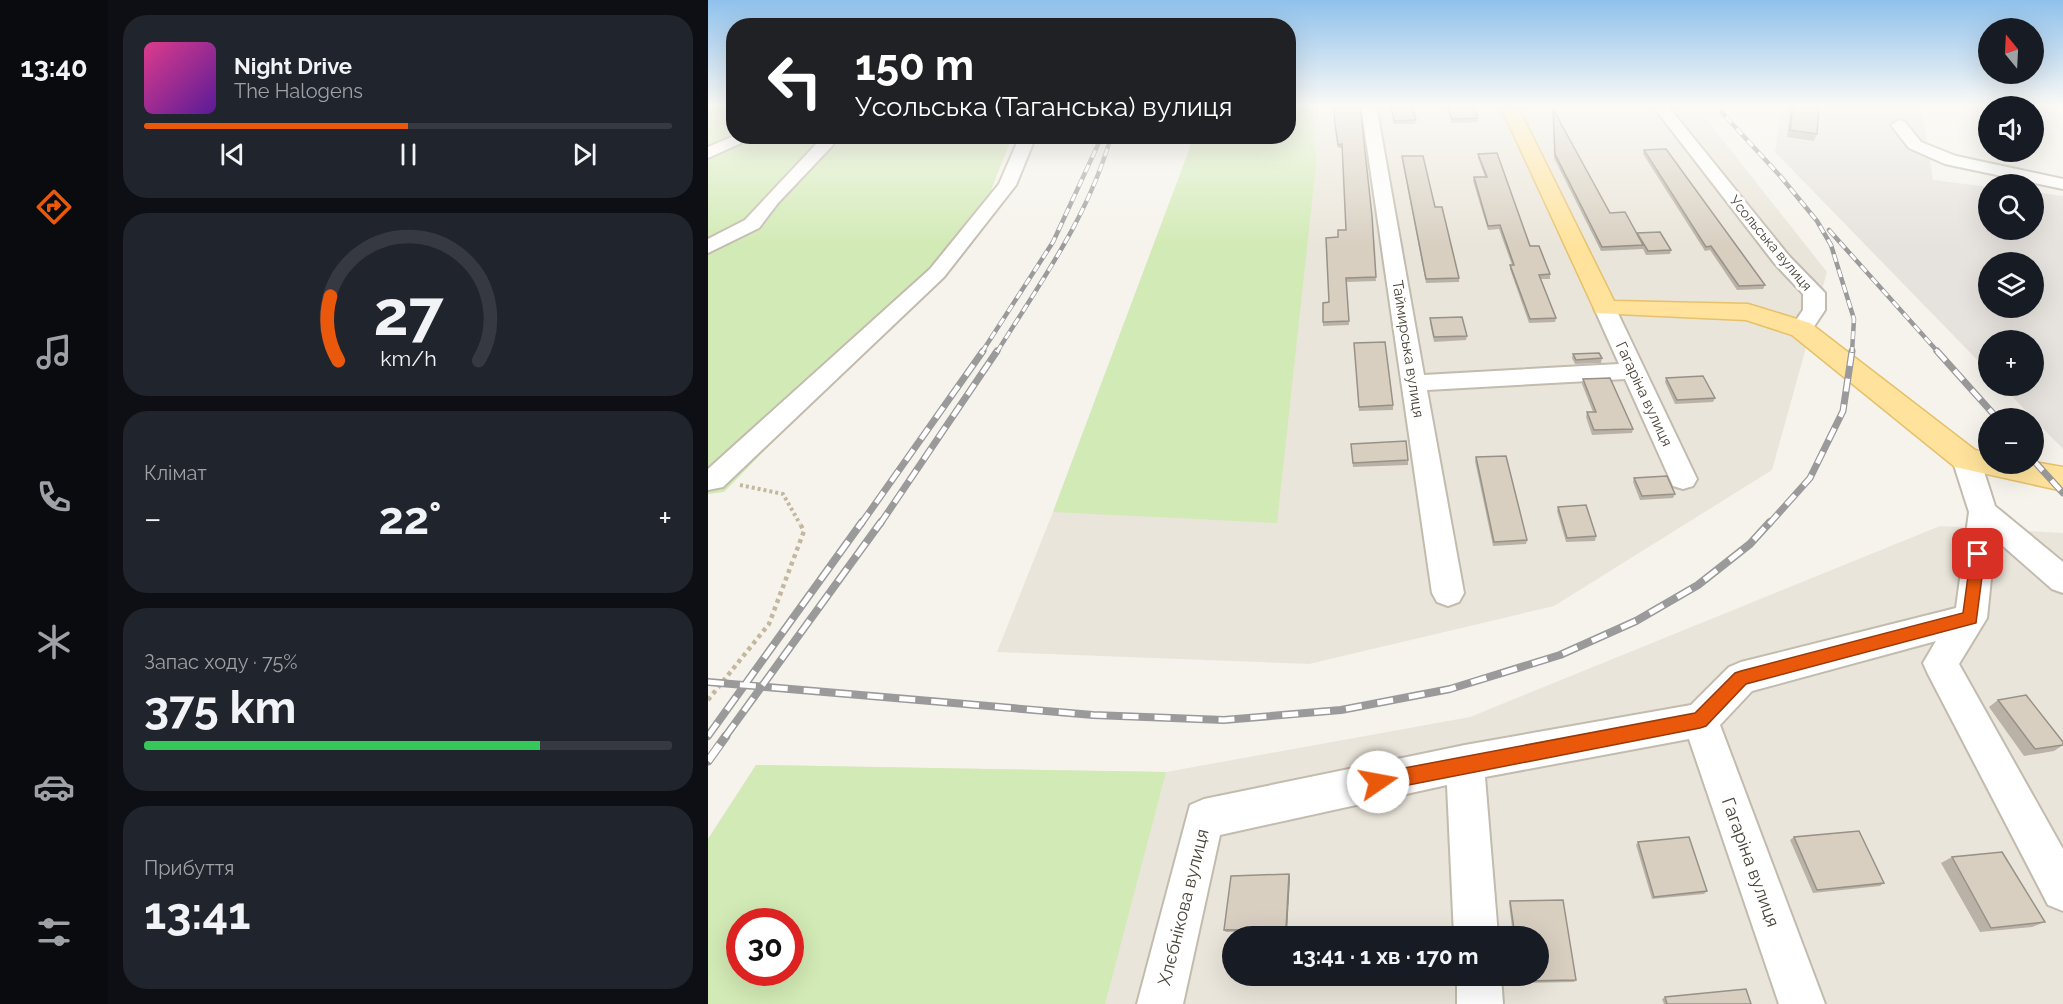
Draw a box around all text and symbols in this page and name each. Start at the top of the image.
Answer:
north arrow [1978,18,2044,84]
map controls [1978,18,2044,474]
text: 150 m [855,41,974,90]
icon: left [756,42,834,120]
text: 13:40 [20,52,88,83]
text: Night Drive [234,53,352,79]
text: The Halogens [234,79,363,103]
text: Усольська (Таганська) вулиця [855,91,1232,122]
button: sound [1978,96,2044,162]
icon: previous [216,138,249,171]
icon: pause [392,138,425,171]
icon: next [568,138,601,171]
button: search [1978,174,2044,240]
icon: directions [33,186,75,228]
street label: Усольська вулиця [1727,192,1815,294]
button: layers [1978,252,2044,318]
text: 27 [373,276,444,350]
street label: Таймирська вулиця [1388,279,1428,419]
button: + [1978,330,2044,396]
icon: music [33,331,75,373]
street label: Гагаріна вулиця [1612,339,1676,449]
text: km/h [380,347,436,372]
button: − [1978,408,2044,474]
text: Клімат [144,461,207,485]
icon: phone [33,476,75,518]
text: 22° [378,492,442,545]
text: − [144,499,162,538]
text: + [658,499,672,538]
pin [1952,528,2003,579]
icon: arrive [1961,537,1994,570]
icon: climate [33,621,75,663]
text: Запас ходу · 75% [144,650,298,674]
text: 375 km [144,681,296,734]
position arrow [1346,750,1410,814]
icon: car [33,766,75,808]
street label: Гагаріна вулиця [1718,794,1784,930]
street label: Хлєбнікова вулиця [1153,826,1213,988]
text: Прибуття [144,856,234,880]
text: 13:41 [144,887,250,940]
speed limit sign: 30 [726,908,804,986]
icon: filters [33,911,75,953]
text: 13:41 · 1 хв · 170 m [1293,943,1478,969]

